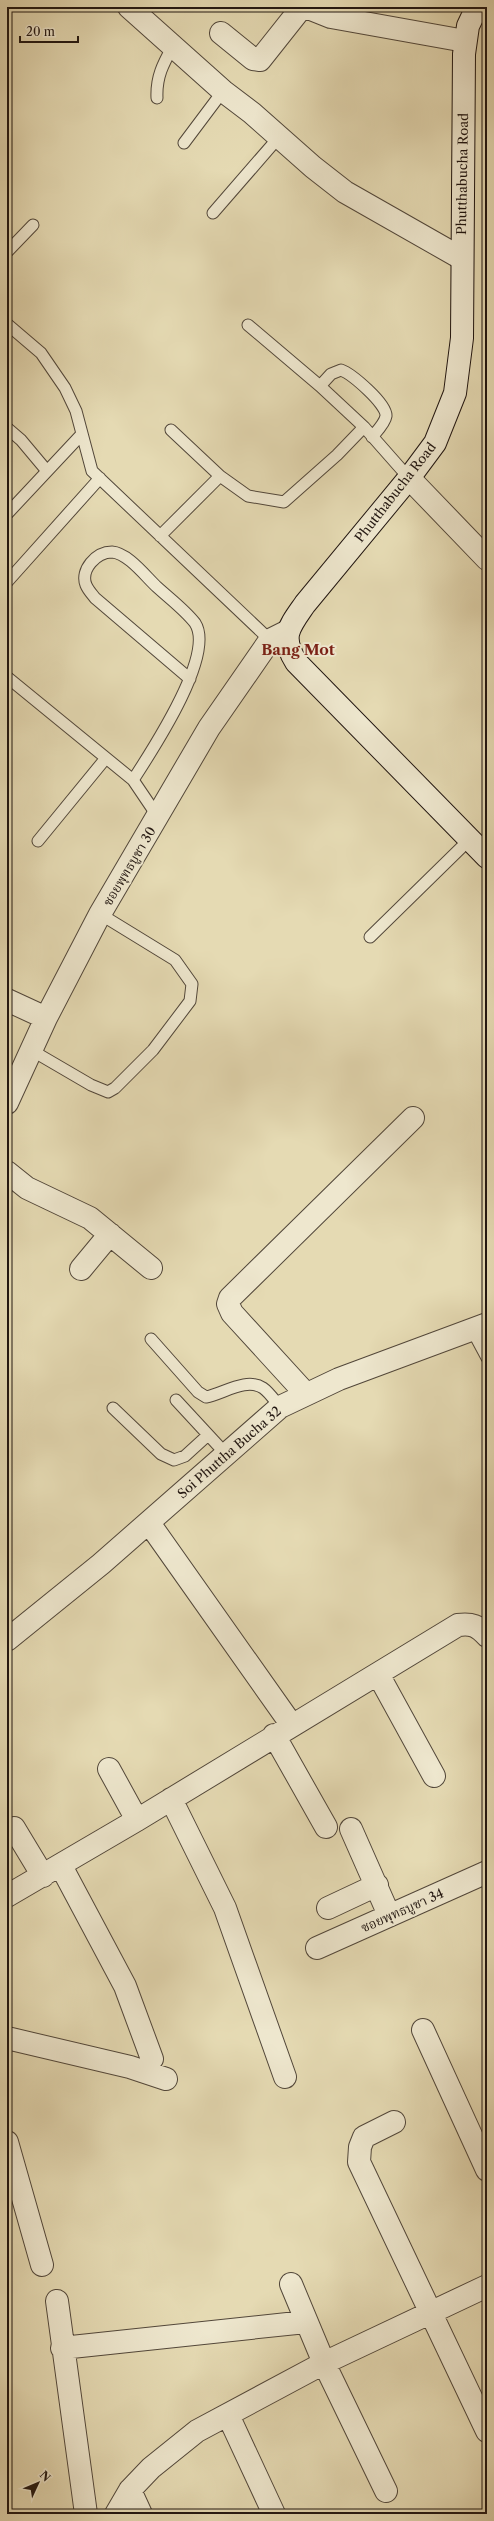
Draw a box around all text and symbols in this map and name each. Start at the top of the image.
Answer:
scale bar [20,18,78,44]
text: 20 m [26,24,55,39]
street label: Phutthabucha Road [453,113,471,235]
street label: Phutthabucha Road [351,439,439,545]
district label: Bang Mot [261,640,335,659]
street label: ซอยพุทธบูชา 30 [99,824,160,909]
street label: Soi Phuttha Bucha 32 [174,1403,284,1501]
street label: ซอยพุทธบูชา 34 [358,1885,446,1936]
north arrow [18,2463,58,2503]
text: N [37,2468,54,2485]

